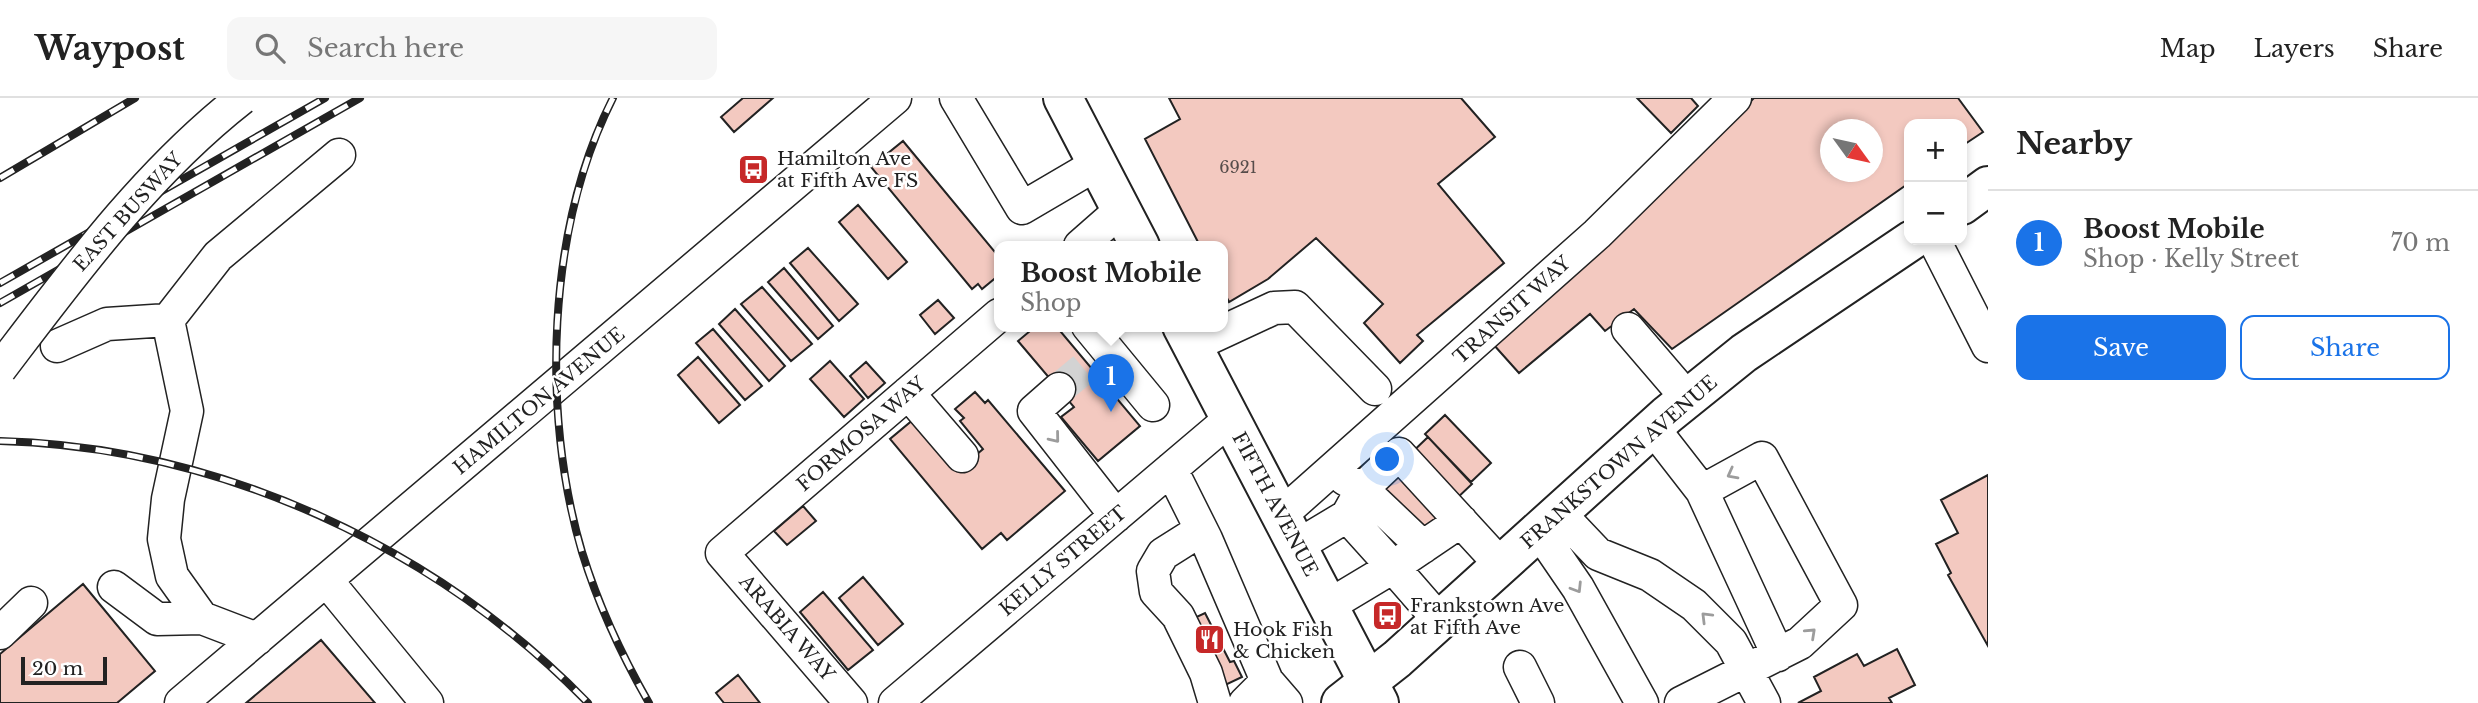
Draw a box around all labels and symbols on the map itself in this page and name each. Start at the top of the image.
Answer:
north arrow [1820,119,1883,182]
place label: Hamilton Ave at Fifth Ave FS [777,147,918,192]
street label: EAST BUSWAY [69,148,187,276]
bus stop icon: Hamilton Ave at Fifth Ave FS [737,152,771,186]
house number: 6921 [1219,157,1257,177]
street label: TRANSIT WAY [1449,251,1575,369]
street label: HAMILTON AVENUE [449,323,629,479]
pin: 1 [1088,354,1134,412]
street label: FRANKSTOWN AVENUE [1516,371,1722,553]
street label: FORMOSA WAY [792,372,930,496]
street label: FIFTH AVENUE [1227,428,1323,580]
one-way arrow [1047,430,1060,442]
your location [1370,442,1404,476]
one-way arrow [1726,466,1739,480]
street label: KELLY STREET [995,501,1131,621]
street label: ARABIA WAY [734,569,840,686]
one-way arrow [1569,580,1582,593]
place label: Frankstown Ave at Fifth Ave [1410,594,1564,639]
bus stop icon: Frankstown Ave at Fifth Ave [1370,599,1404,633]
one-way arrow [1701,612,1714,625]
place label: Hook Fish & Chicken [1233,618,1335,663]
restaurant icon: Hook Fish & Chicken [1193,623,1227,657]
one-way arrow [1803,628,1816,641]
scale bar [21,654,107,686]

